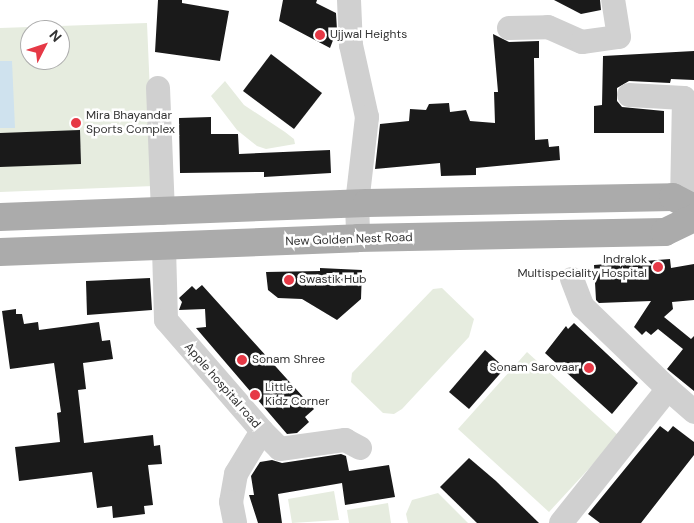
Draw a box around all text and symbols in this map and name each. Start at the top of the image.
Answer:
north arrow [20,20,70,70]
text: N [45,26,66,46]
place label: Ujjwal Heights [330,28,407,42]
marker: Ujjwal Heights [314,29,326,41]
place label: Mira Bhayandar Sports Complex [86,109,175,137]
marker: Mira Bhayandar Sports Complex [70,117,82,129]
street label: New Golden Nest Road [285,231,413,249]
place label: Indralok Multispeciality Hospital [517,253,647,281]
marker: Indralok Multispeciality Hospital [651,260,665,274]
place label: Swastik Hub [299,273,367,287]
marker: Swastik Hub [283,274,295,286]
street label: Apple hospital road [181,340,263,432]
place label: Sonam Shree [252,353,325,367]
marker: Sonam Shree [236,354,248,366]
place label: Sonam Sarovaar [490,361,579,375]
marker: Sonam Sarovaar [583,362,595,374]
place label: Little Kidz Corner [265,381,329,409]
marker: Little Kidz Corner [249,389,261,401]

